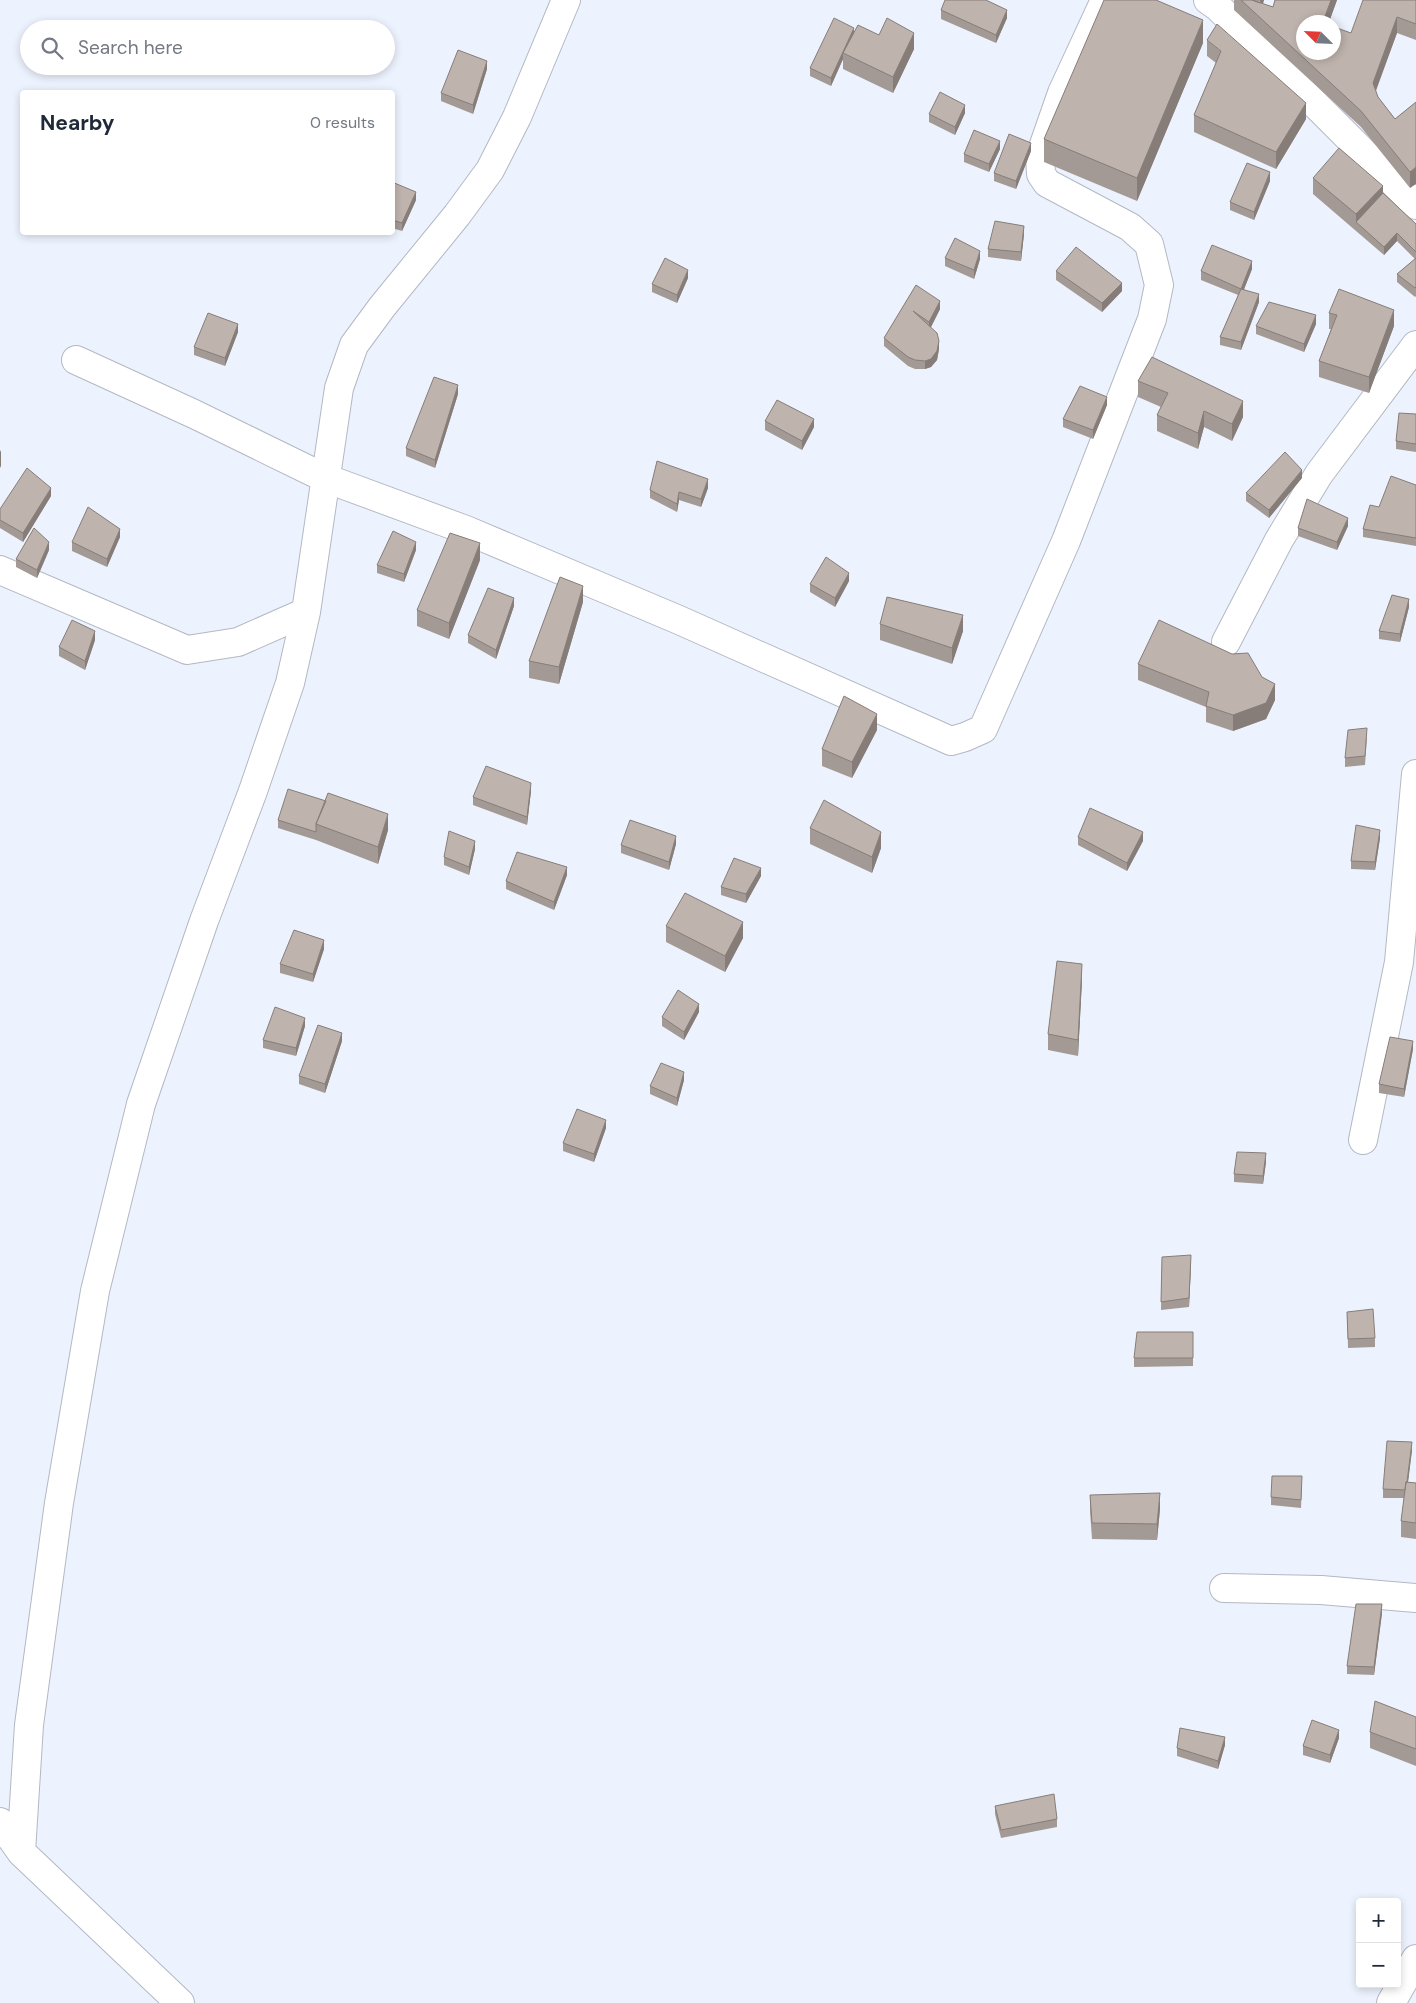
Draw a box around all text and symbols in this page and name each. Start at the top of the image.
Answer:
north arrow [1296,15,1341,60]
search box [20,20,395,75]
icon: search [38,34,66,62]
text: Search here [78,35,183,60]
text: Nearby [40,109,114,137]
text: 0 results [310,112,375,133]
map controls [1356,1898,1401,1988]
button: + [1356,1898,1401,1943]
button: − [1356,1943,1401,1988]

